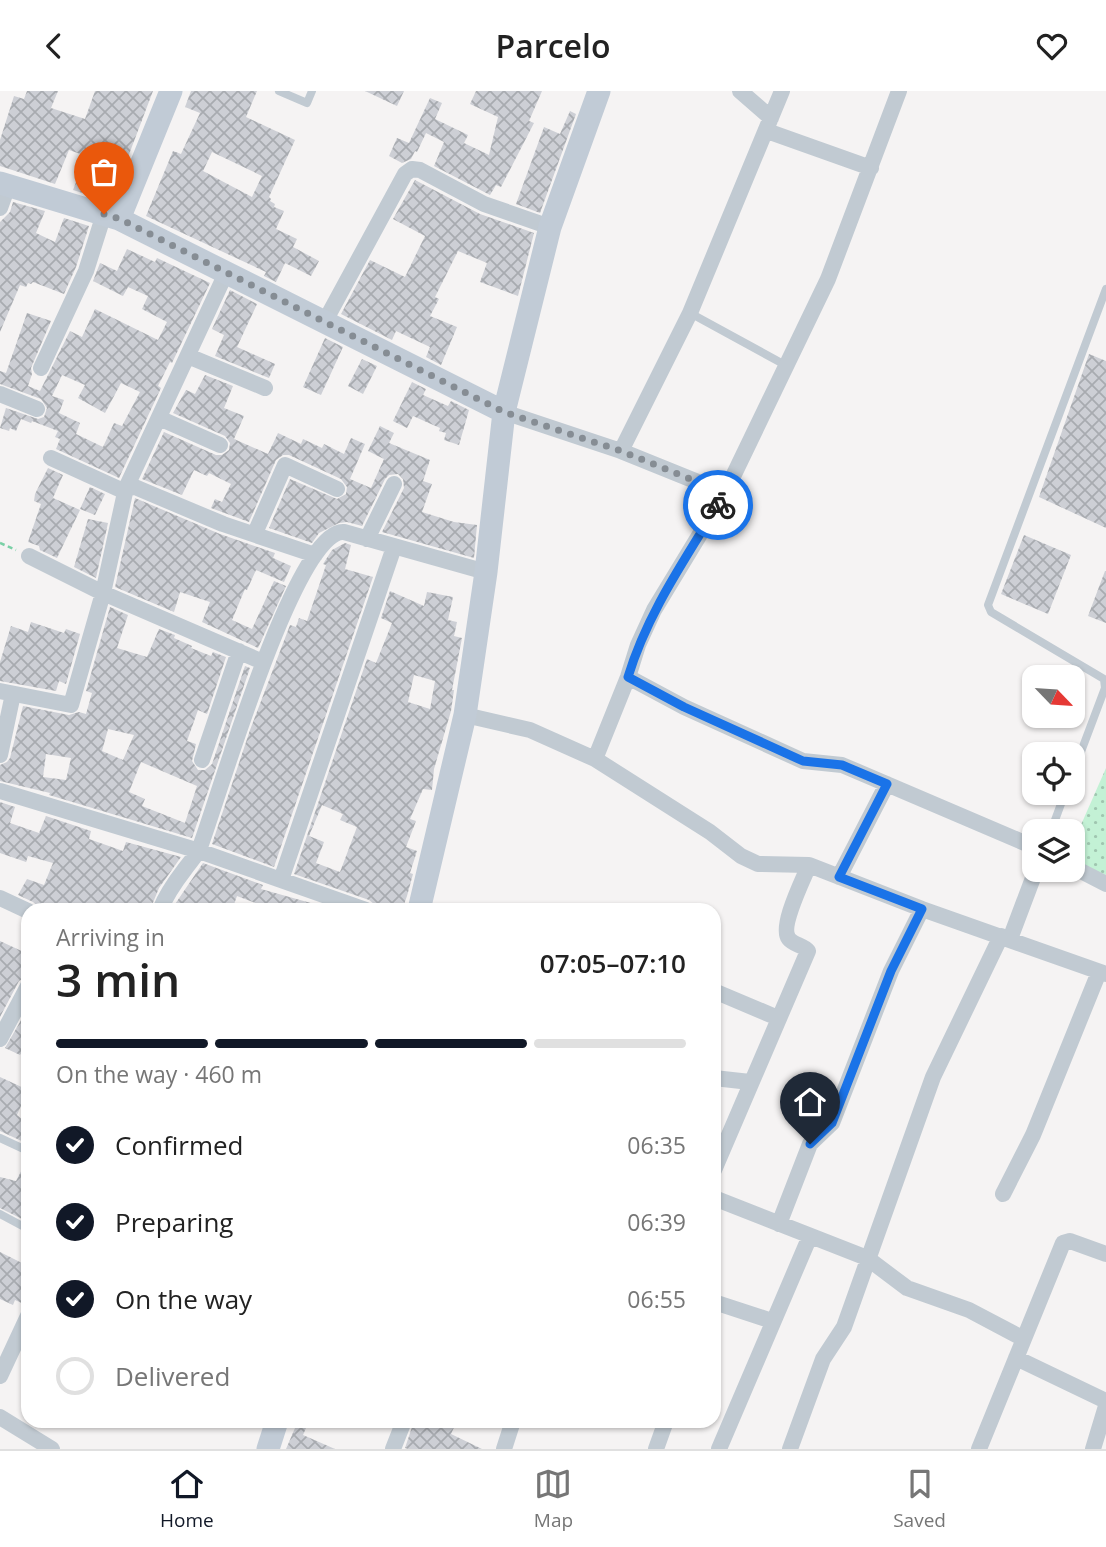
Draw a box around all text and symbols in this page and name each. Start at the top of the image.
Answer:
text: Parcelo [496,24,610,67]
icon: back [35,27,73,65]
icon: heart [1033,27,1071,65]
pin [74,142,134,214]
icon: bag [85,153,123,191]
courier [683,470,753,540]
icon: bike [699,486,737,524]
north arrow [1022,665,1085,728]
map controls [1022,665,1085,882]
button: locate [1022,742,1085,805]
button: layers [1022,819,1085,882]
text: Arriving in [56,921,165,953]
text: 07:05–07:10 [540,945,686,981]
text: 3 min [56,948,180,1010]
text: On the way · 460 m [56,1058,262,1090]
pin [780,1072,840,1144]
icon: home [791,1083,829,1121]
icon: check [56,1126,94,1164]
text: Confirmed [115,1127,243,1163]
text: 06:35 [627,1129,686,1161]
icon: check [56,1203,94,1241]
text: Preparing [115,1204,233,1240]
text: 06:39 [627,1206,686,1238]
icon: check [56,1280,94,1318]
text: On the way [115,1281,252,1317]
text: 06:55 [627,1283,686,1315]
text: Delivered [115,1358,230,1394]
tab: Home [160,1465,214,1533]
tab: Map [534,1465,573,1533]
tab: Saved [893,1465,946,1533]

